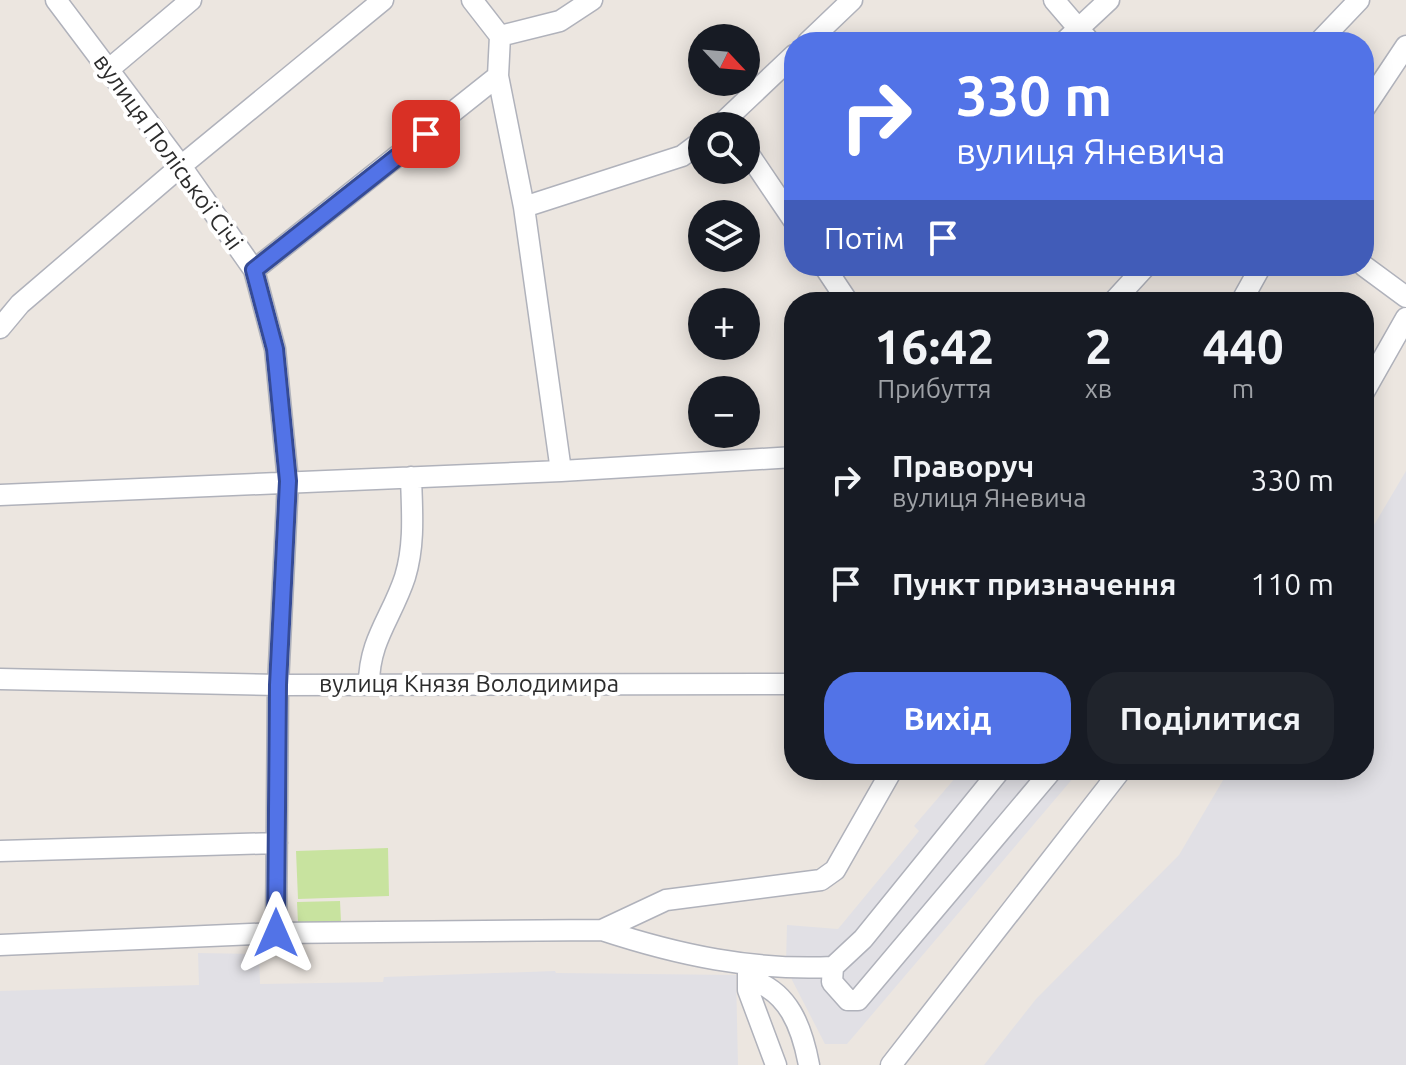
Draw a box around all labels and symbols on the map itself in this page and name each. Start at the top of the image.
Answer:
north arrow [688,24,760,96]
street label: вулиця Поліської Січі [88,49,248,255]
pin [392,100,460,168]
street label: вулиця Князя Володимира [319,670,619,697]
position arrow [234,891,318,975]

